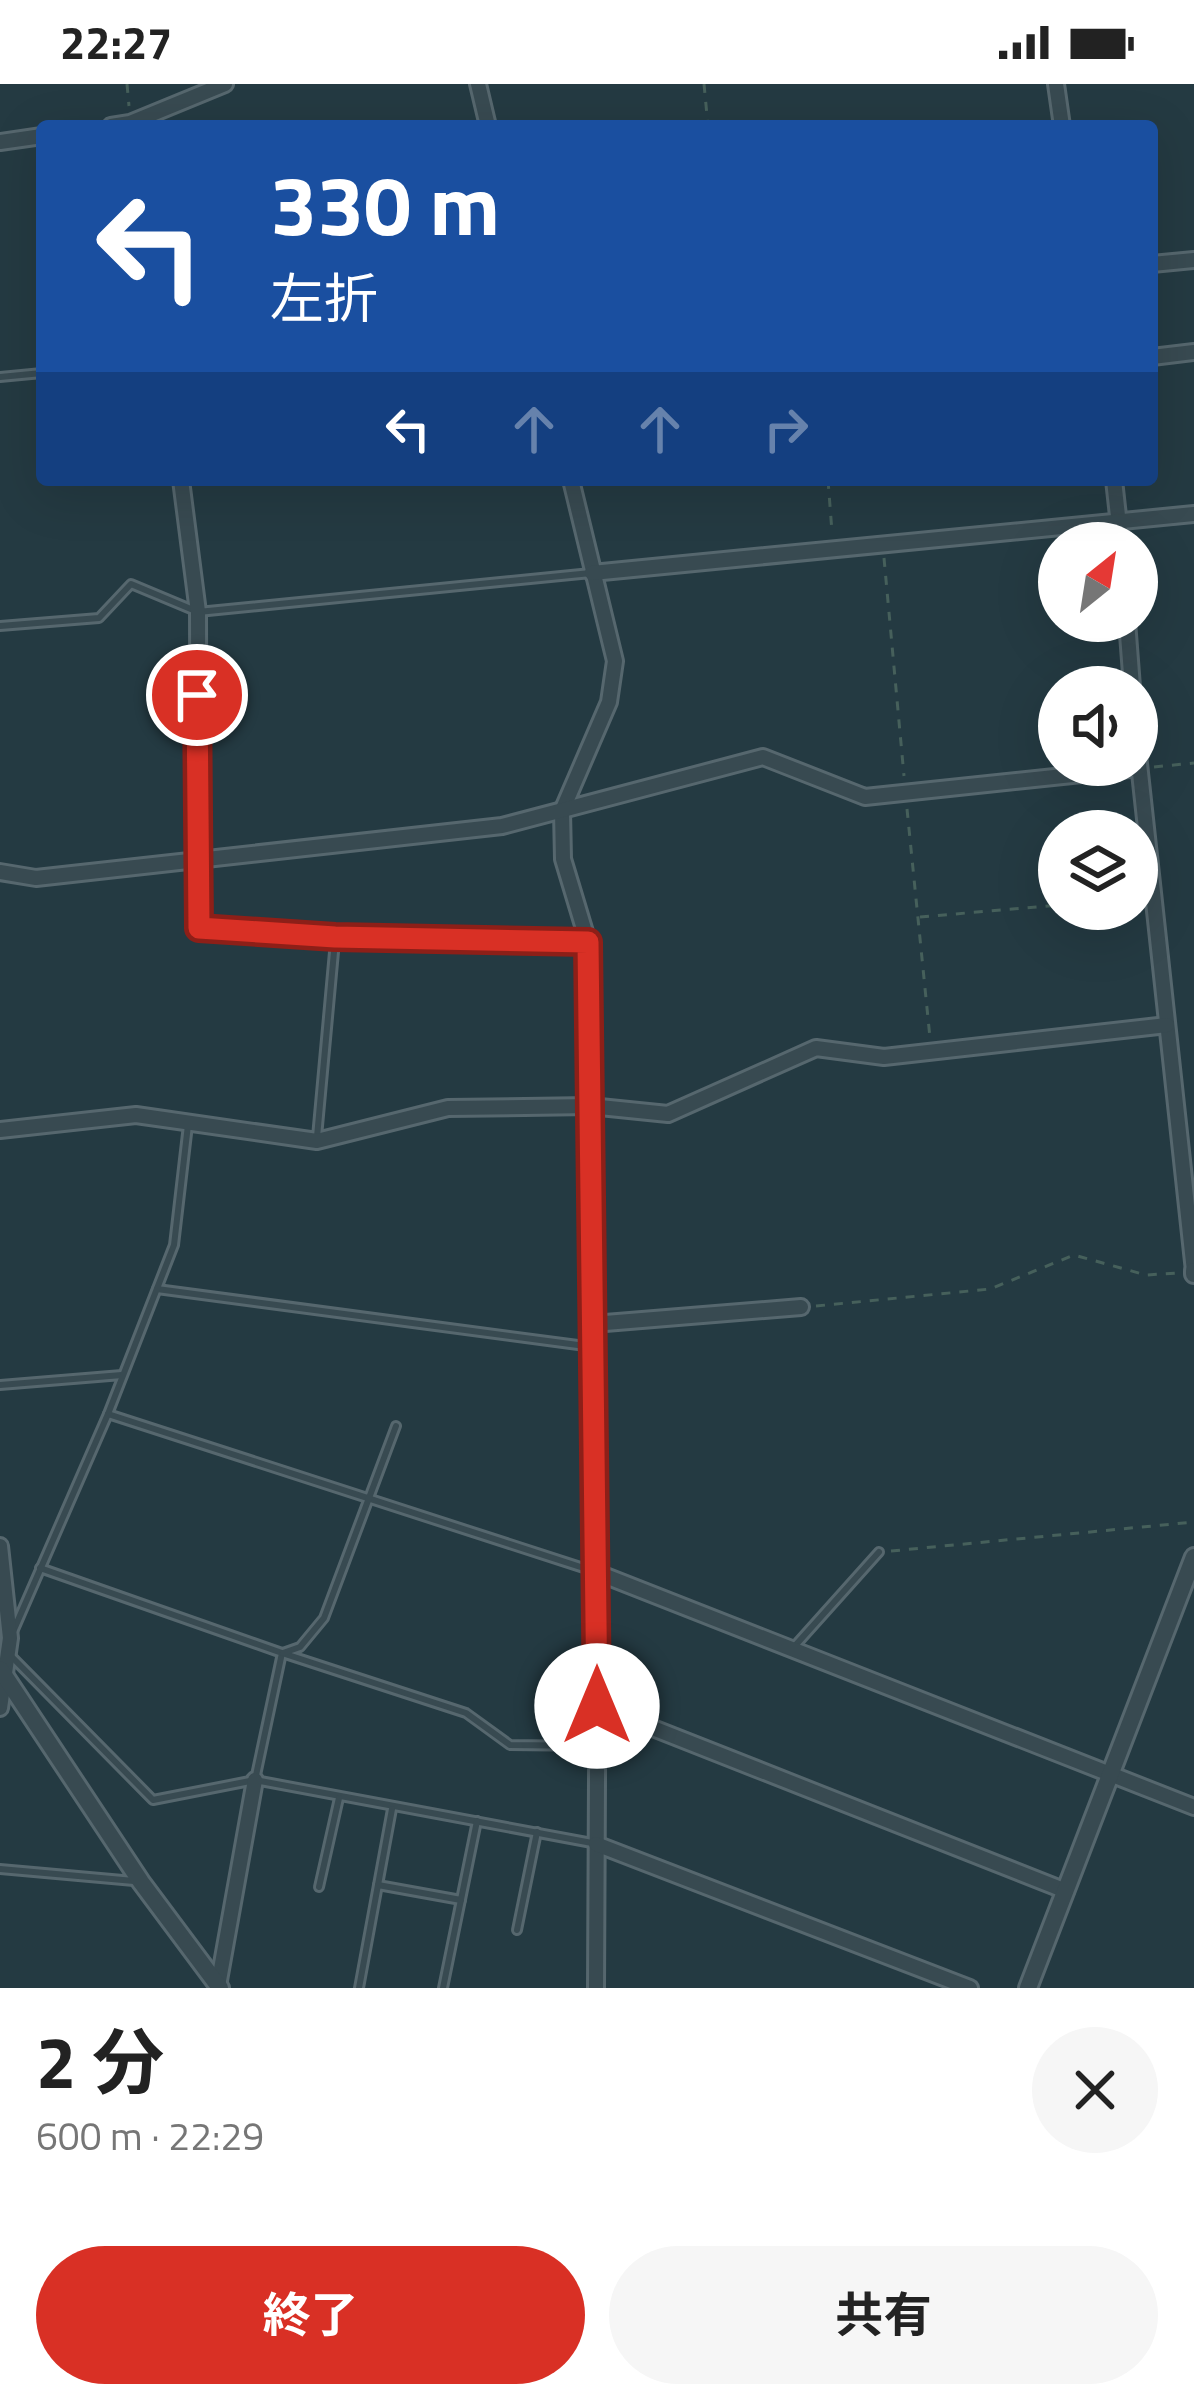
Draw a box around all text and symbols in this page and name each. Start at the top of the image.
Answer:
text: 22:27 [60,8,172,76]
text: 330 m [270,140,500,268]
icon: left [72,168,228,324]
text: 左折 [270,257,378,339]
icon: left [375,396,441,462]
icon: ahead [501,396,567,462]
icon: ahead [627,396,693,462]
icon: right [753,396,819,462]
north arrow [1038,522,1158,642]
map controls [1038,522,1158,930]
pin [146,644,248,746]
icon: arrive [164,662,230,728]
button: sound [1038,666,1158,786]
button: layers [1038,810,1158,930]
position arrow [534,1643,660,1769]
text: 2 分 [36,2006,164,2116]
button: close [1032,2027,1158,2153]
text: 600 m · 22:29 [36,2106,264,2165]
button: 終了 [36,2246,585,2384]
button: 共有 [609,2246,1158,2384]

